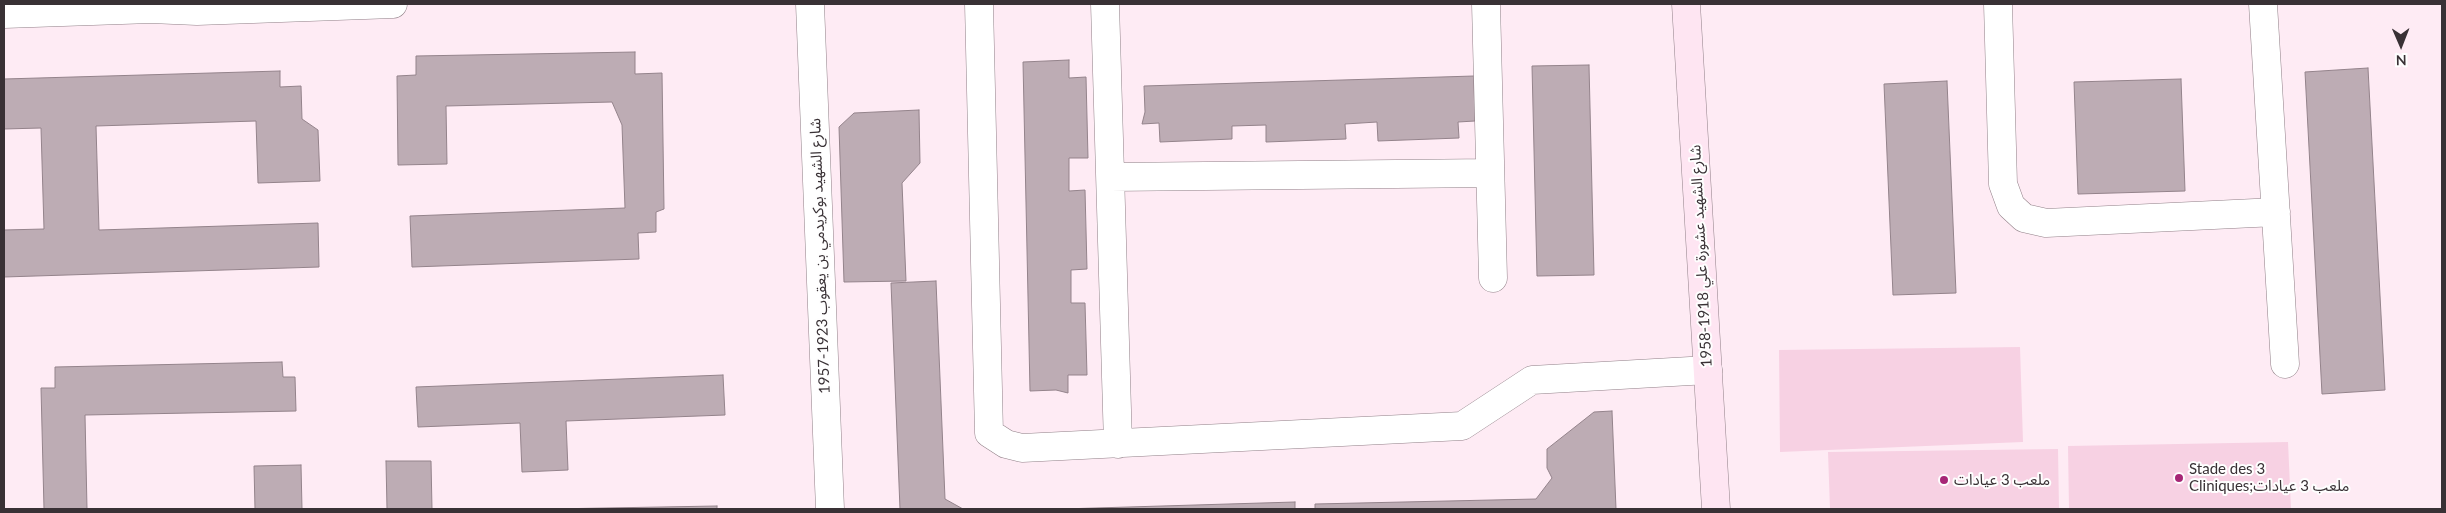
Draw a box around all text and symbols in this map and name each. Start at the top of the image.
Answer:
north arrow [2376,20,2426,70]
text: N [2396,52,2407,69]
street label: شارع الشهيد بوكريدمي بن يعقوب 1923-1957 [806,118,834,394]
street label: شارع الشهيد عشورة علي 1918-1958 [1686,144,1716,368]
place label: Stade des 3 Cliniques;ملعب 3 عيادات [2189,460,2349,495]
place label: ملعب 3 عيادات [1954,471,2050,489]
marker: Stade des 3 Cliniques;ملعب 3 عيادات [2173,472,2185,484]
marker: ملعب 3 عيادات [1938,474,1950,486]

